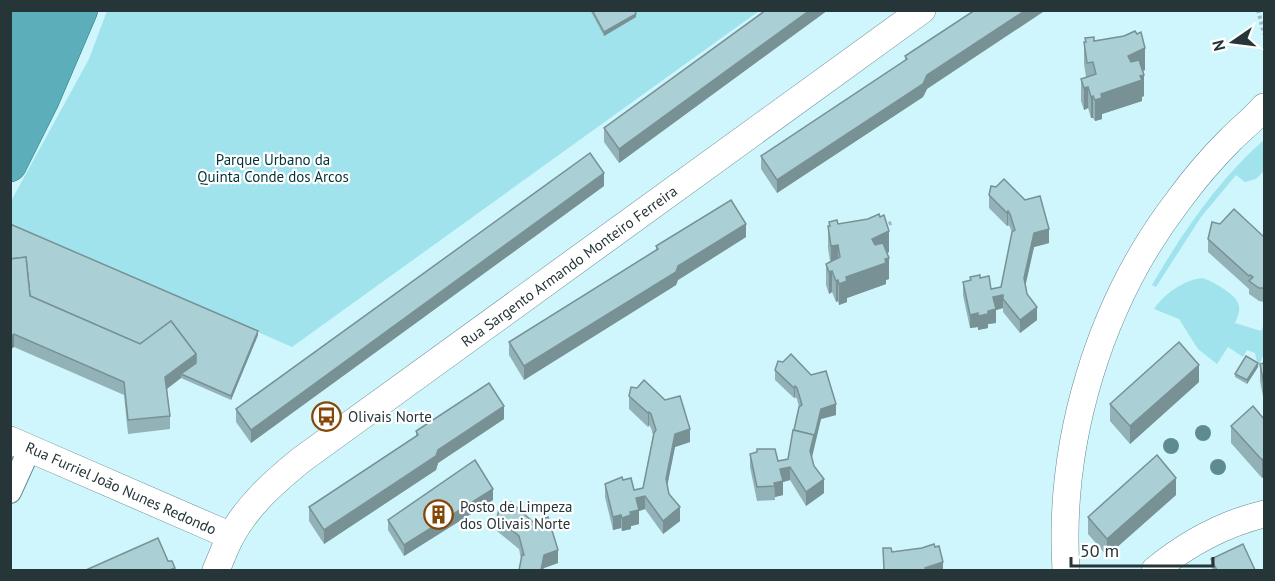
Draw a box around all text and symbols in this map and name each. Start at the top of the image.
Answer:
north arrow [1203,12,1263,72]
text: N [1207,38,1229,53]
park label: Parque Urbano da Quinta Conde dos Arcos [197,150,349,186]
street label: Rua Sargento Armando Monteiro Ferreira [457,181,681,351]
bus stop icon: Olivais Norte [311,400,343,432]
place label: Olivais Norte [348,407,432,426]
street label: Rua Furriel João Nunes Redondo [23,437,219,539]
place label: Posto de Limpeza dos Olivais Norte [460,497,573,533]
building icon: Posto de Limpeza dos Olivais Norte [423,499,455,531]
scale bar [1071,530,1214,568]
text: 50 m [1080,539,1119,562]

